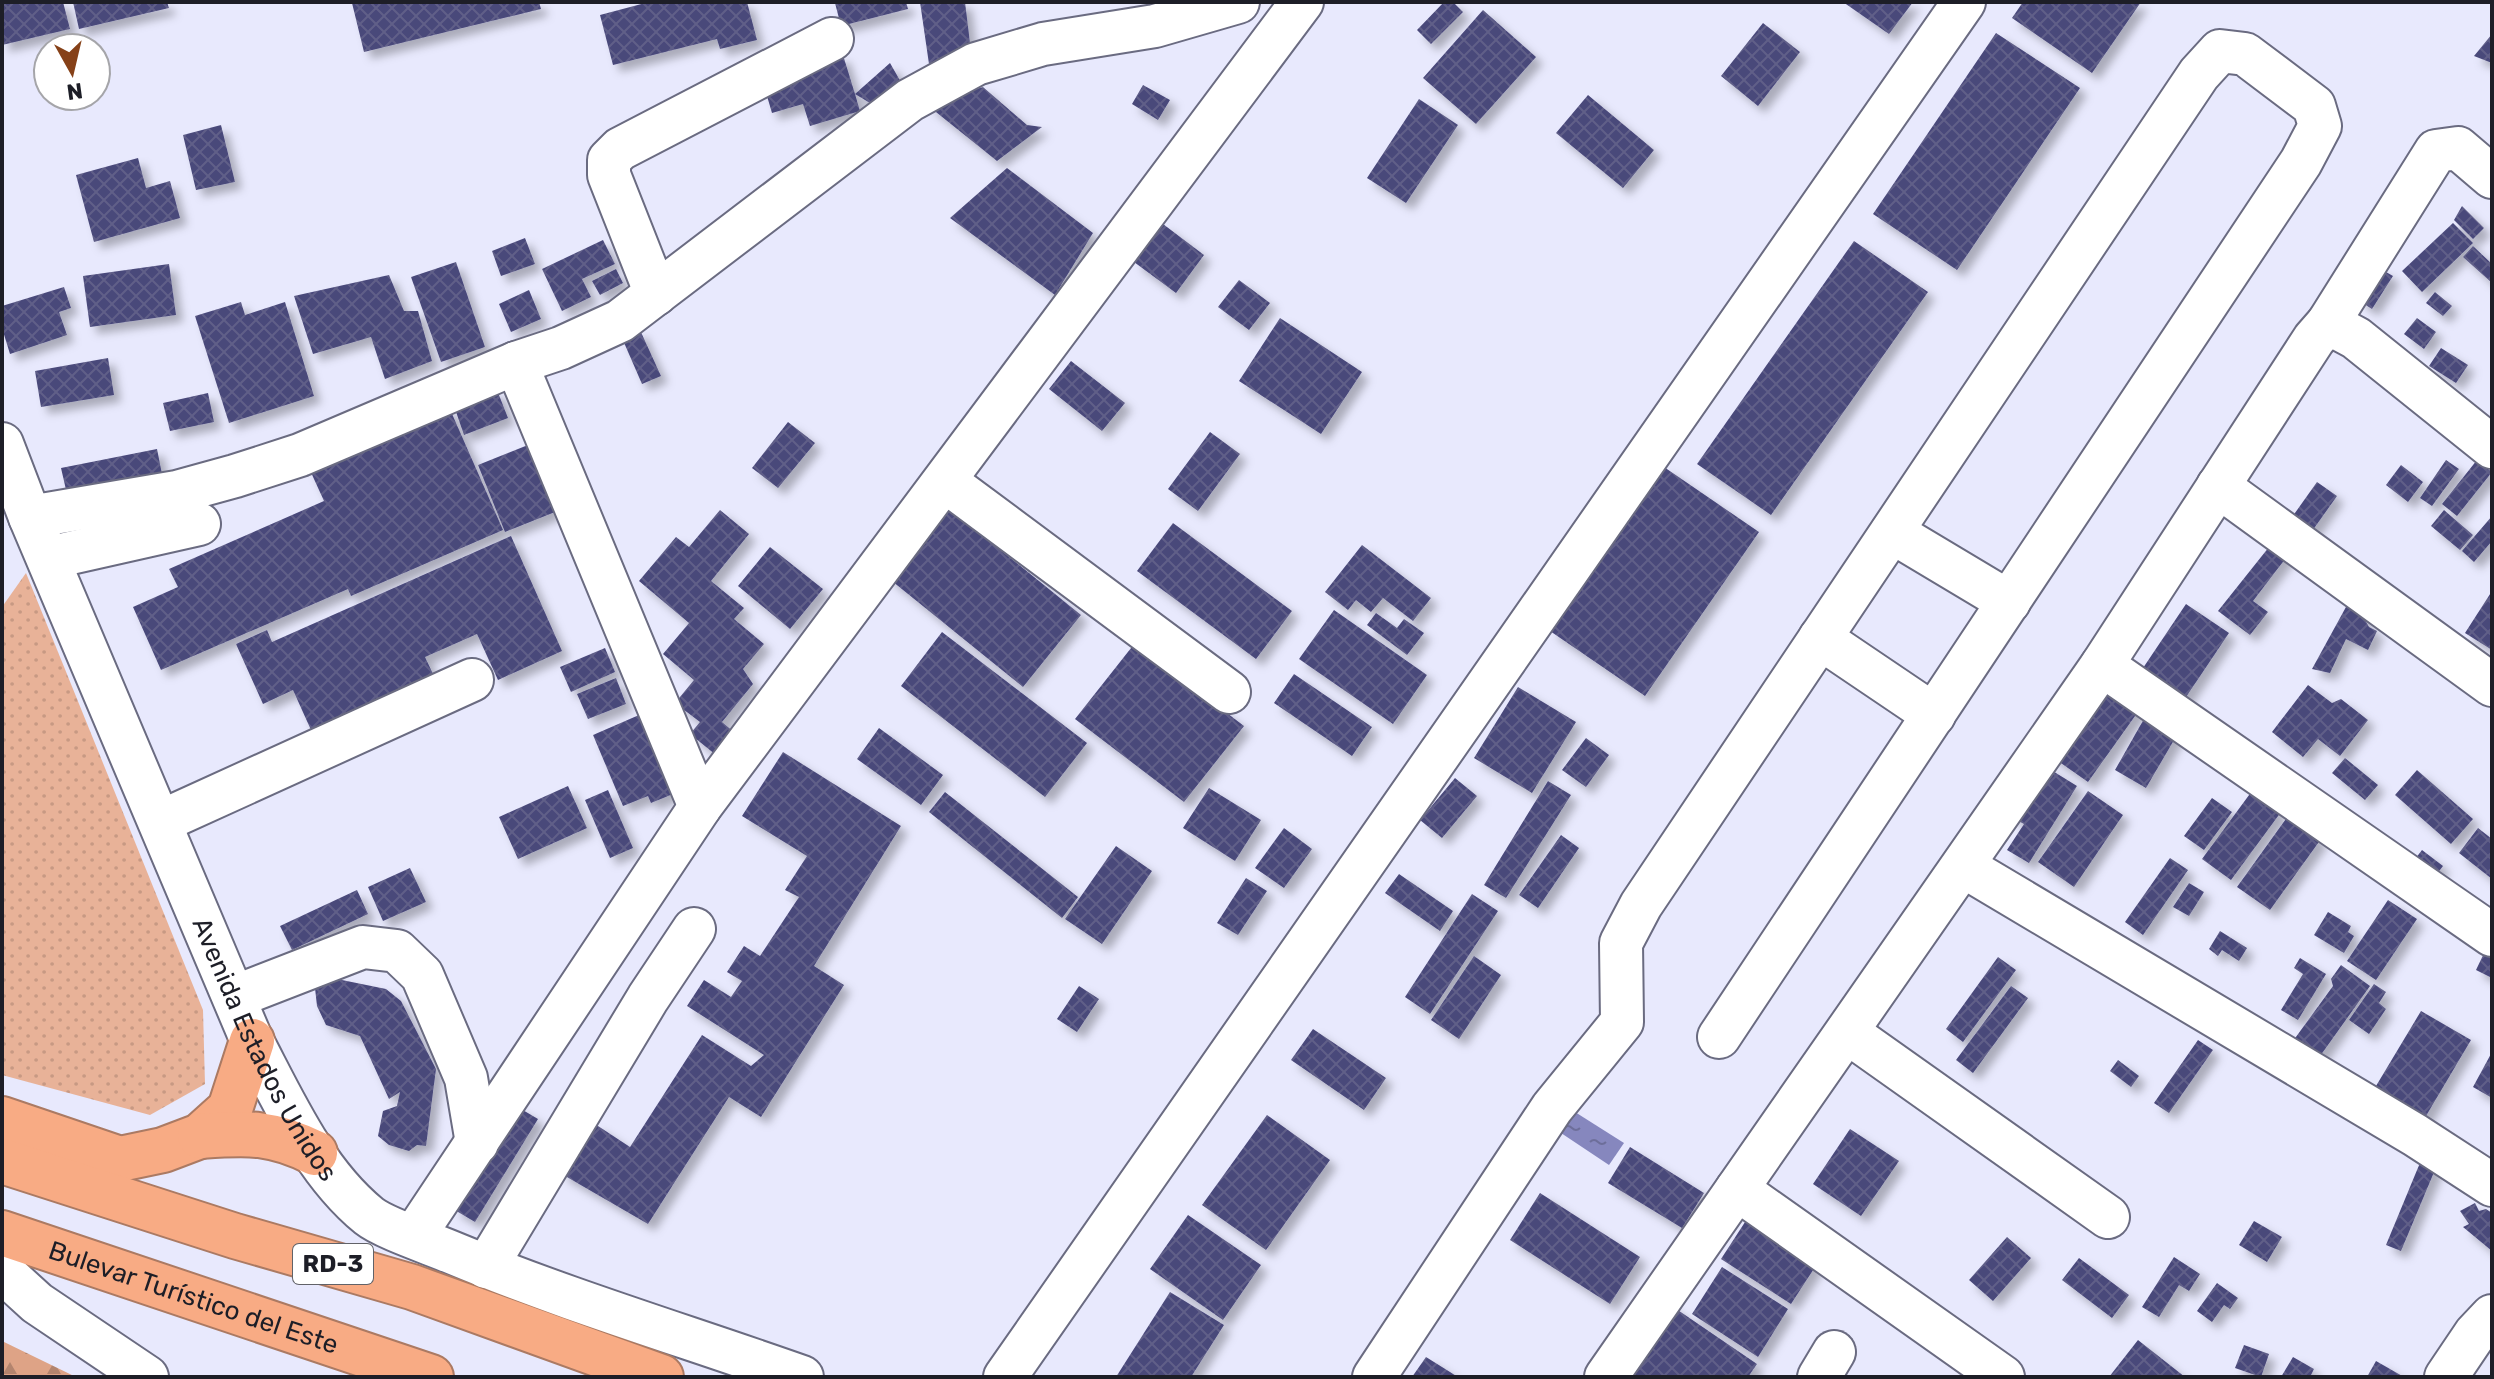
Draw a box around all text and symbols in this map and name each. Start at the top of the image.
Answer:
north arrow [32,32,112,112]
text: N [65,77,84,106]
street label: Avenida Estados Unidos [185,913,343,1187]
street label: Bulevar Turístico del Este [45,1235,342,1361]
road number: RD-3 [293,1244,373,1284]

